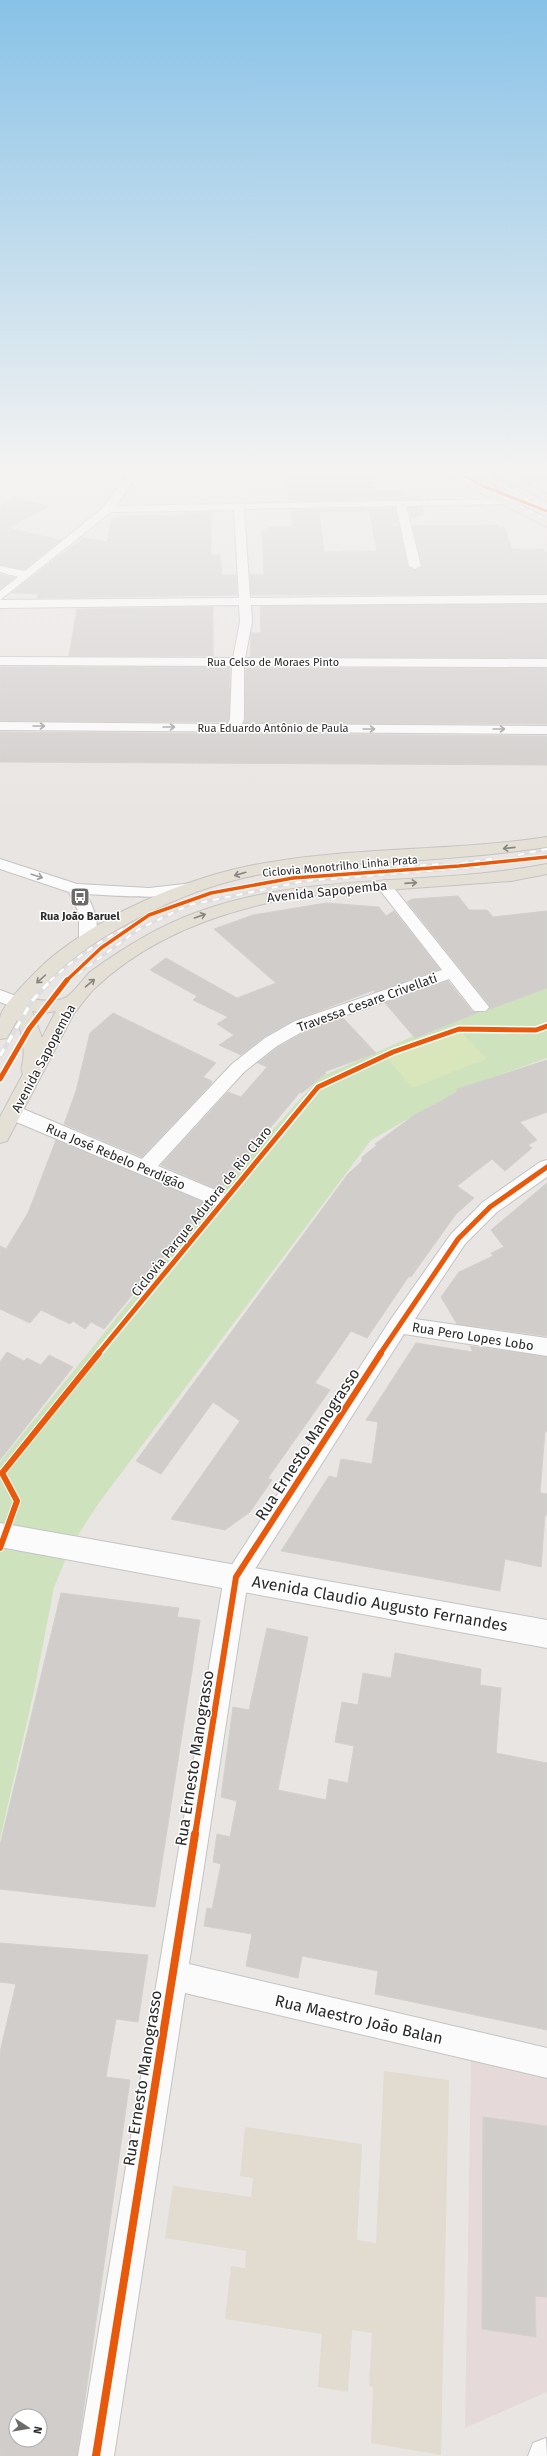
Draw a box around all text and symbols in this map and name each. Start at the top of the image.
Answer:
street label: Rua Celso de Moraes Pinto [207,656,339,669]
street label: Rua Eduardo Antônio de Paula [197,722,349,735]
one-way arrow [32,723,45,730]
one-way arrow [162,723,175,731]
one-way arrow [362,725,375,733]
one-way arrow [492,725,505,733]
one-way arrow [503,845,516,852]
street label: Ciclovia Monotrilho Linha Prata [262,853,418,880]
one-way arrow [234,871,247,878]
one-way arrow [31,873,43,881]
street label: Avenida Sapopemba [266,878,388,905]
one-way arrow [404,879,417,887]
bus stop icon: Rua João Baruel [69,886,91,908]
place label: Rua João Baruel [40,910,120,923]
one-way arrow [194,912,206,920]
street label: Travessa Cesare Crivellati [295,970,439,1035]
one-way arrow [35,974,46,983]
one-way arrow [84,979,95,988]
street label: Avenida Sapopemba [9,1001,78,1115]
street label: Rua José Rebelo Perdigão [44,1120,188,1193]
street label: Ciclovia Parque Adutora de Rio Claro [128,1123,275,1299]
street label: Rua Pero Lopes Lobo [411,1319,535,1354]
street label: Rua Ernesto Manograsso [251,1365,364,1524]
street label: Avenida Claudio Augusto Fernandes [251,1572,509,1635]
street label: Rua Ernesto Manograsso [171,1669,218,1847]
street label: Rua Ernesto Manograsso [119,1989,166,2167]
street label: Rua Maestro João Balan [273,1991,445,2048]
north arrow [8,2408,48,2448]
text: N [30,2425,44,2435]

